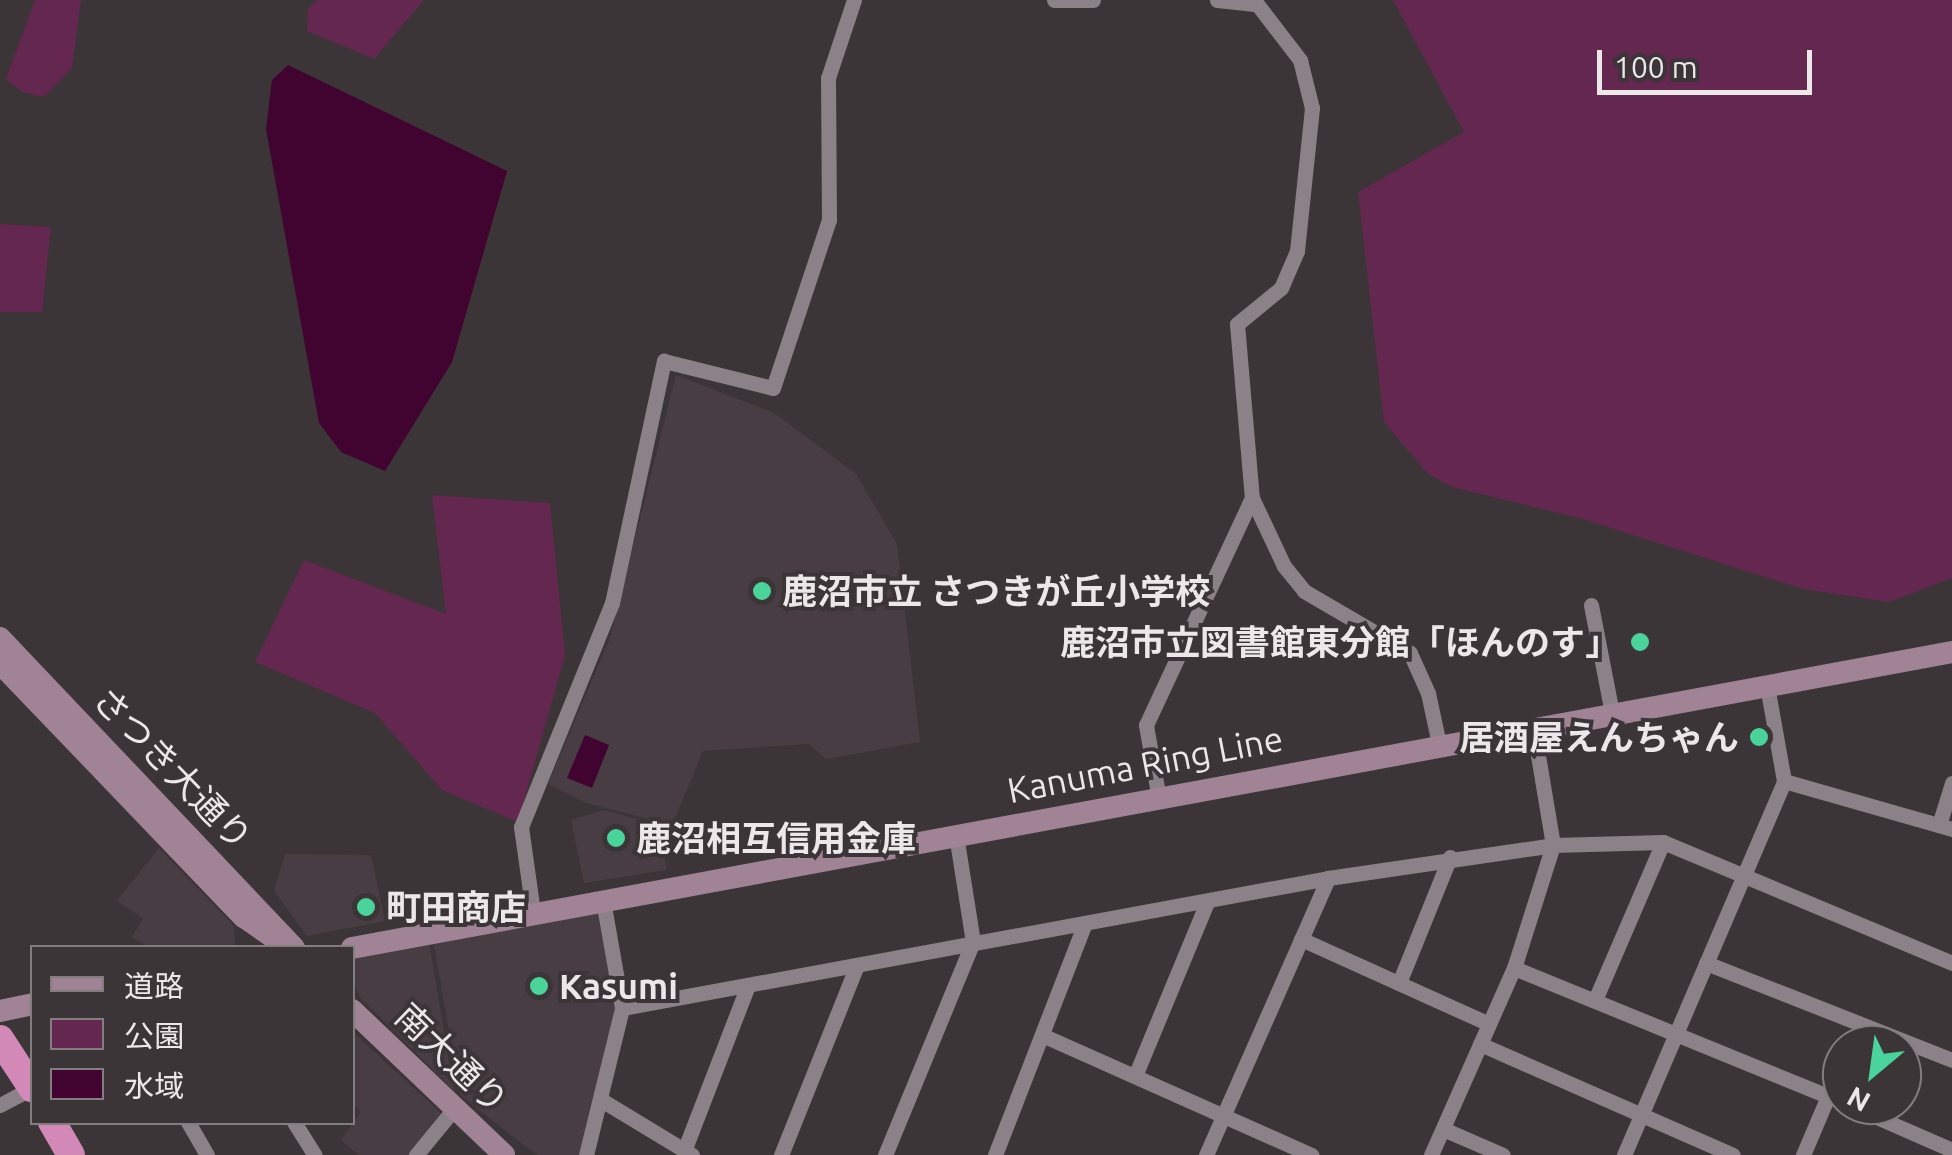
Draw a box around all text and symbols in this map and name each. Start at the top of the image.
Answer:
scale bar [1602,30,1817,92]
text: 100 m [1614,50,1698,84]
place label: 鹿沼市立 さつきが丘小学校 [782,570,1210,612]
marker: 鹿沼市立 さつきが丘小学校 [751,580,773,602]
place label: 鹿沼市立図書館東分館「ほんのす」 [1060,621,1620,663]
marker: 鹿沼市立図書館東分館「ほんのす」 [1629,631,1651,653]
street label: さつき大通り [85,678,261,858]
place label: 居酒屋えんちゃん [1459,716,1739,758]
street label: Kanuma Ring Line [1004,717,1286,811]
marker: 居酒屋えんちゃん [1748,726,1770,748]
place label: 鹿沼相互信用金庫 [636,817,916,859]
marker: 鹿沼相互信用金庫 [605,827,627,849]
place label: 町田商店 [386,886,526,928]
marker: 町田商店 [355,896,377,918]
legend [30,945,355,1125]
place label: Kasumi [559,965,678,1007]
text: 道路 [124,969,184,1003]
marker: Kasumi [528,975,550,997]
street label: 南大通り [387,994,517,1122]
text: 公園 [124,1019,184,1053]
north arrow [1822,1025,1922,1125]
text: 水域 [124,1069,184,1103]
text: N [1842,1081,1875,1119]

